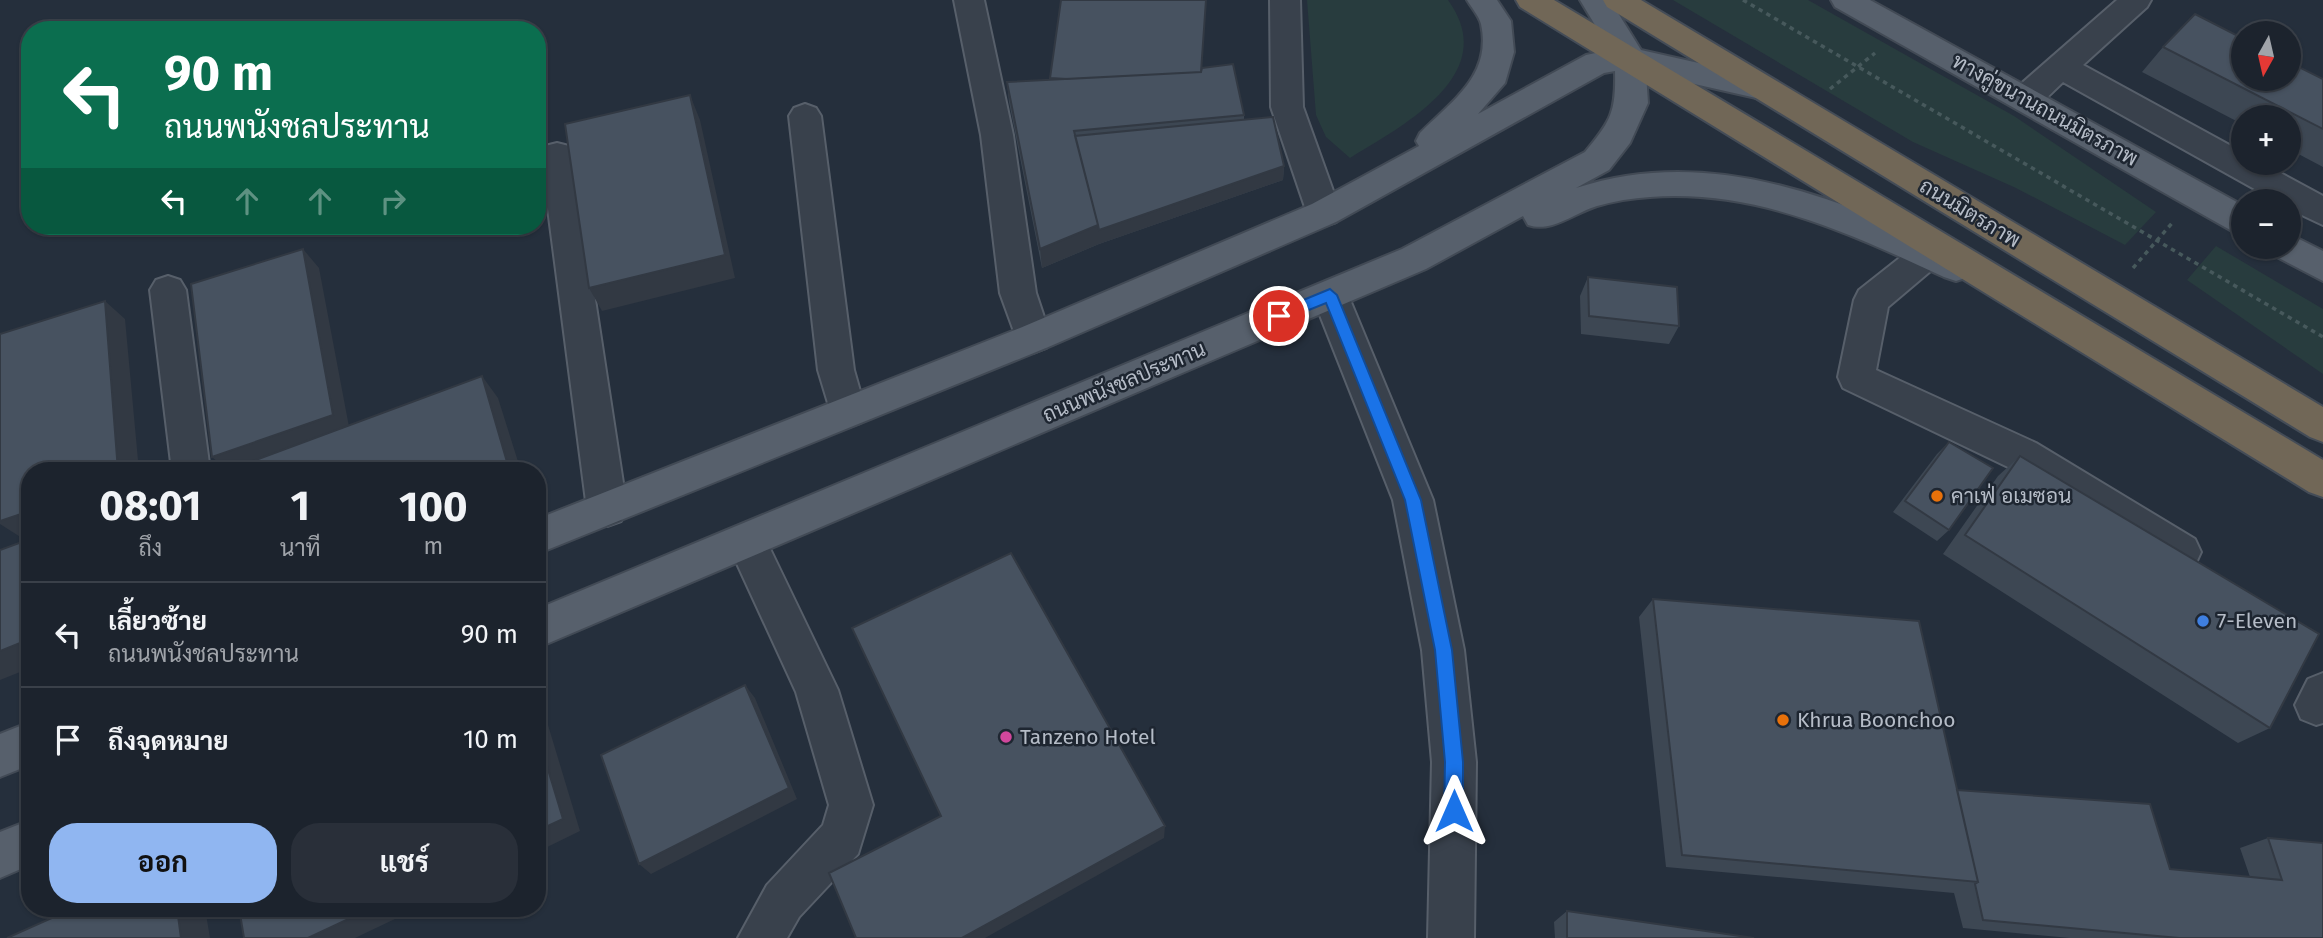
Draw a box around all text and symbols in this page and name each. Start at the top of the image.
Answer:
north arrow [2231,21,2301,91]
map controls [2231,21,2301,259]
text: 90 m [164,44,273,103]
street label: ทางคู่ขนานถนนมิตรภาพ [1947,48,2143,174]
icon: left [49,49,140,140]
button: + [2231,105,2301,175]
text: ถนนพนังชลประทาน [164,108,430,146]
street label: ถนนมิตรภาพ [1915,173,2025,253]
icon: left [155,182,193,220]
icon: ahead [228,182,266,220]
icon: ahead [301,182,339,220]
icon: right [374,182,412,220]
button: − [2231,189,2301,259]
pin [1249,286,1309,346]
icon: arrive [1260,297,1298,335]
street label: ถนนพนังชลประทาน [1039,336,1209,428]
text: 08:01 [99,481,202,531]
text: 1 [291,481,310,531]
text: 100 [399,482,468,532]
place label: คาเฟ่ อเมซอน [1951,483,2071,509]
marker: คาเฟ่ อเมซอน [1929,488,1945,504]
text: m [424,532,443,560]
text: ถึง [139,534,162,562]
text: นาที [280,534,321,562]
text: เลี้ยวซ้าย [108,606,207,637]
place label: 7-Eleven [2217,608,2297,634]
marker: 7-Eleven [2195,613,2211,629]
icon: left [49,616,87,654]
text: 90 m [461,619,518,650]
text: ถนนพนังชลประทาน [108,640,299,668]
place label: Khrua Boonchoo [1797,707,1955,733]
marker: Khrua Boonchoo [1775,712,1791,728]
icon: arrive [49,721,87,759]
text: 10 m [463,724,518,755]
place label: Tanzeno Hotel [1020,724,1156,750]
text: ถึงจุดหมาย [108,726,229,757]
marker: Tanzeno Hotel [998,729,1014,745]
position arrow [1417,774,1491,848]
button: ออก [49,823,277,903]
button: แชร์ [291,823,518,903]

